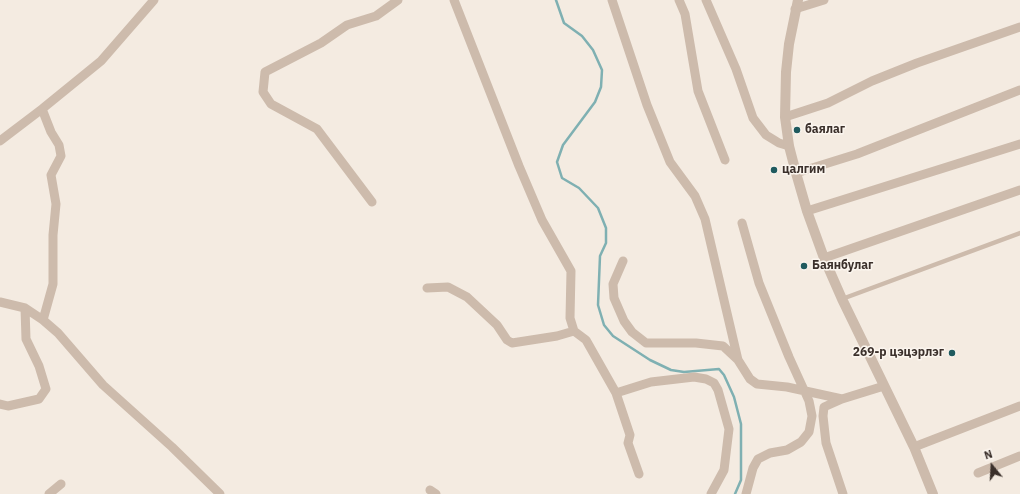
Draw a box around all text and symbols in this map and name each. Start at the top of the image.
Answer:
place label: баялаг [805,123,845,137]
marker: баялаг [792,125,802,135]
place label: цалгим [782,163,825,177]
marker: цалгим [769,165,779,175]
place label: Баянбулаг [812,259,873,273]
marker: Баянбулаг [799,261,809,271]
place label: 269-р цэцэрлэг [853,346,944,360]
marker: 269-р цэцэрлэг [947,348,957,358]
north arrow [972,446,1012,486]
text: N [982,447,994,462]

